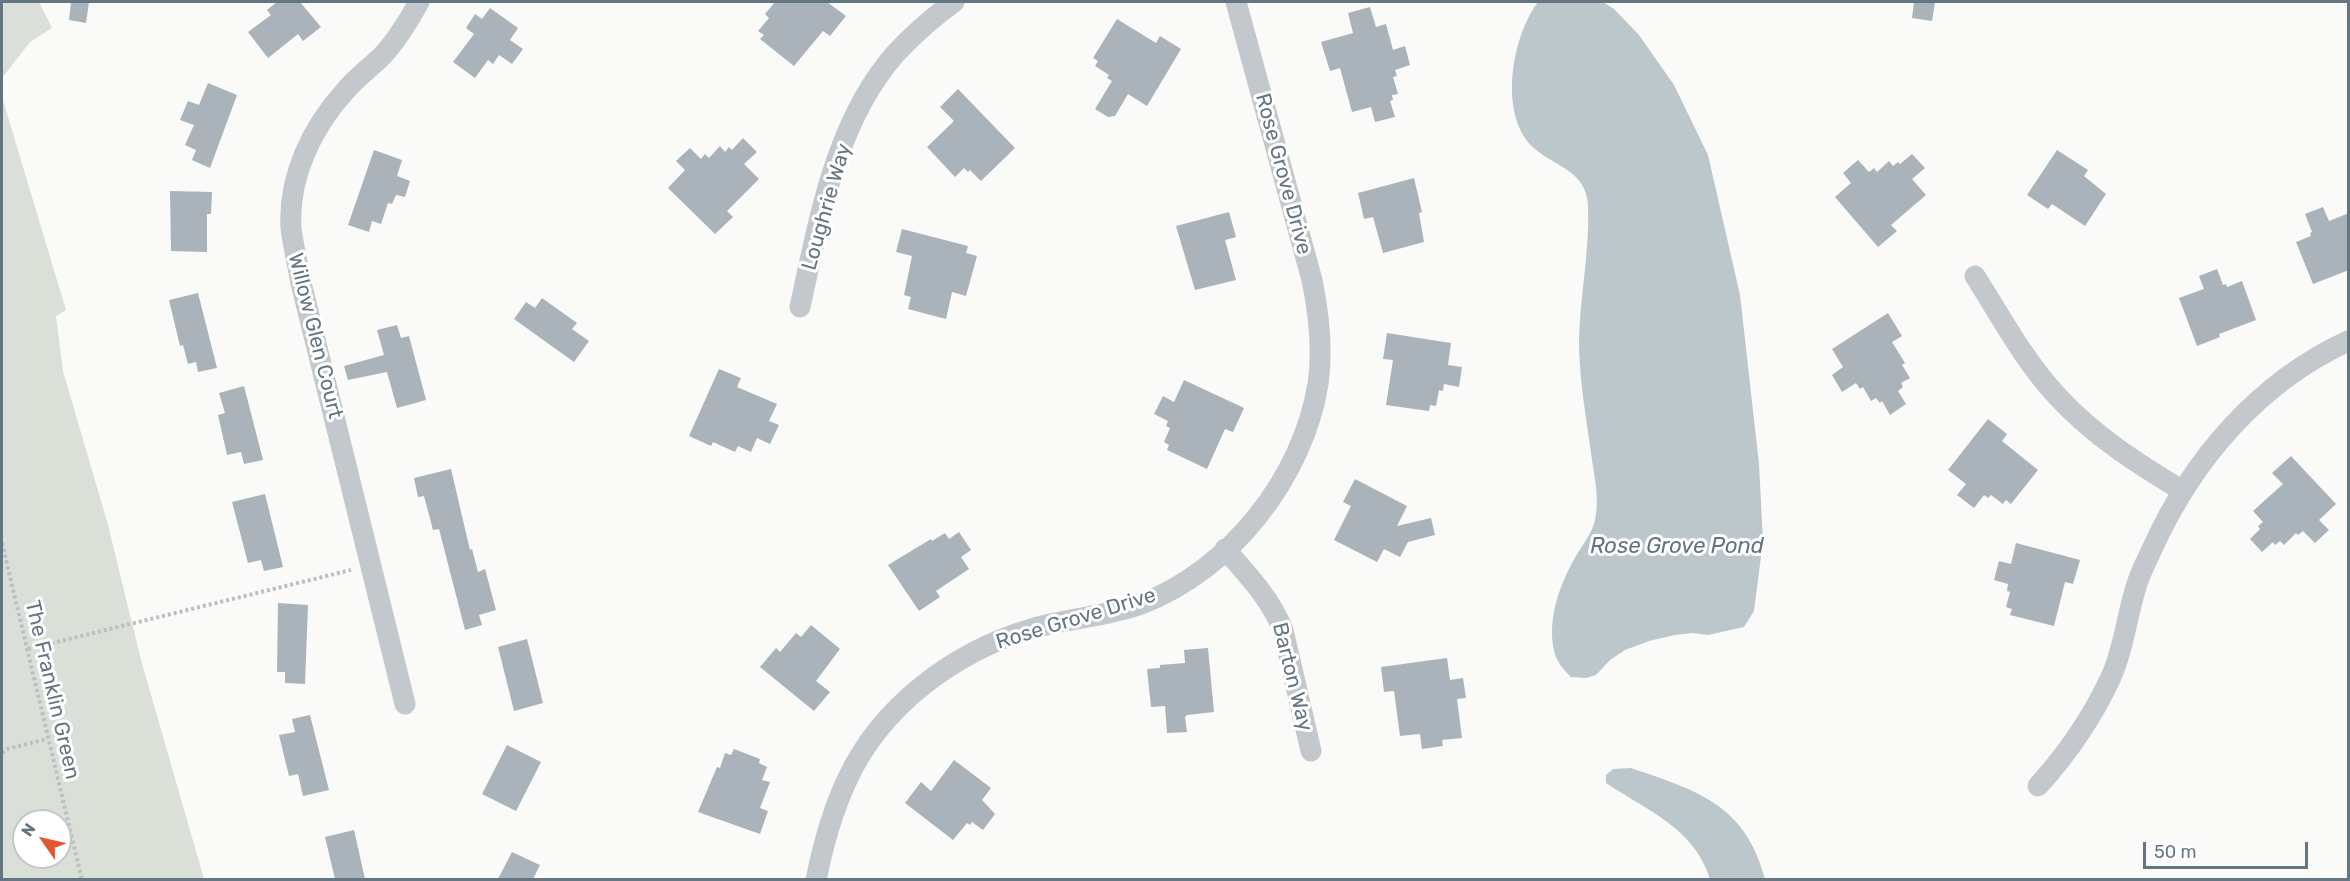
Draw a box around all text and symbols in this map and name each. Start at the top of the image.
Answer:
street label: Rose Grove Drive [1249,91,1317,257]
street label: Loughrie Way [797,141,857,273]
street label: Willow Glen Court [282,251,348,421]
water label: Rose Grove Pond [1590,534,1764,560]
street label: Rose Grove Drive [993,583,1159,655]
street label: The Franklin Green [19,598,85,782]
street label: Barton Way [1266,620,1318,734]
north arrow [12,809,72,869]
text: N [17,820,39,840]
scale bar [2146,830,2311,868]
text: 50 m [2154,841,2197,863]

